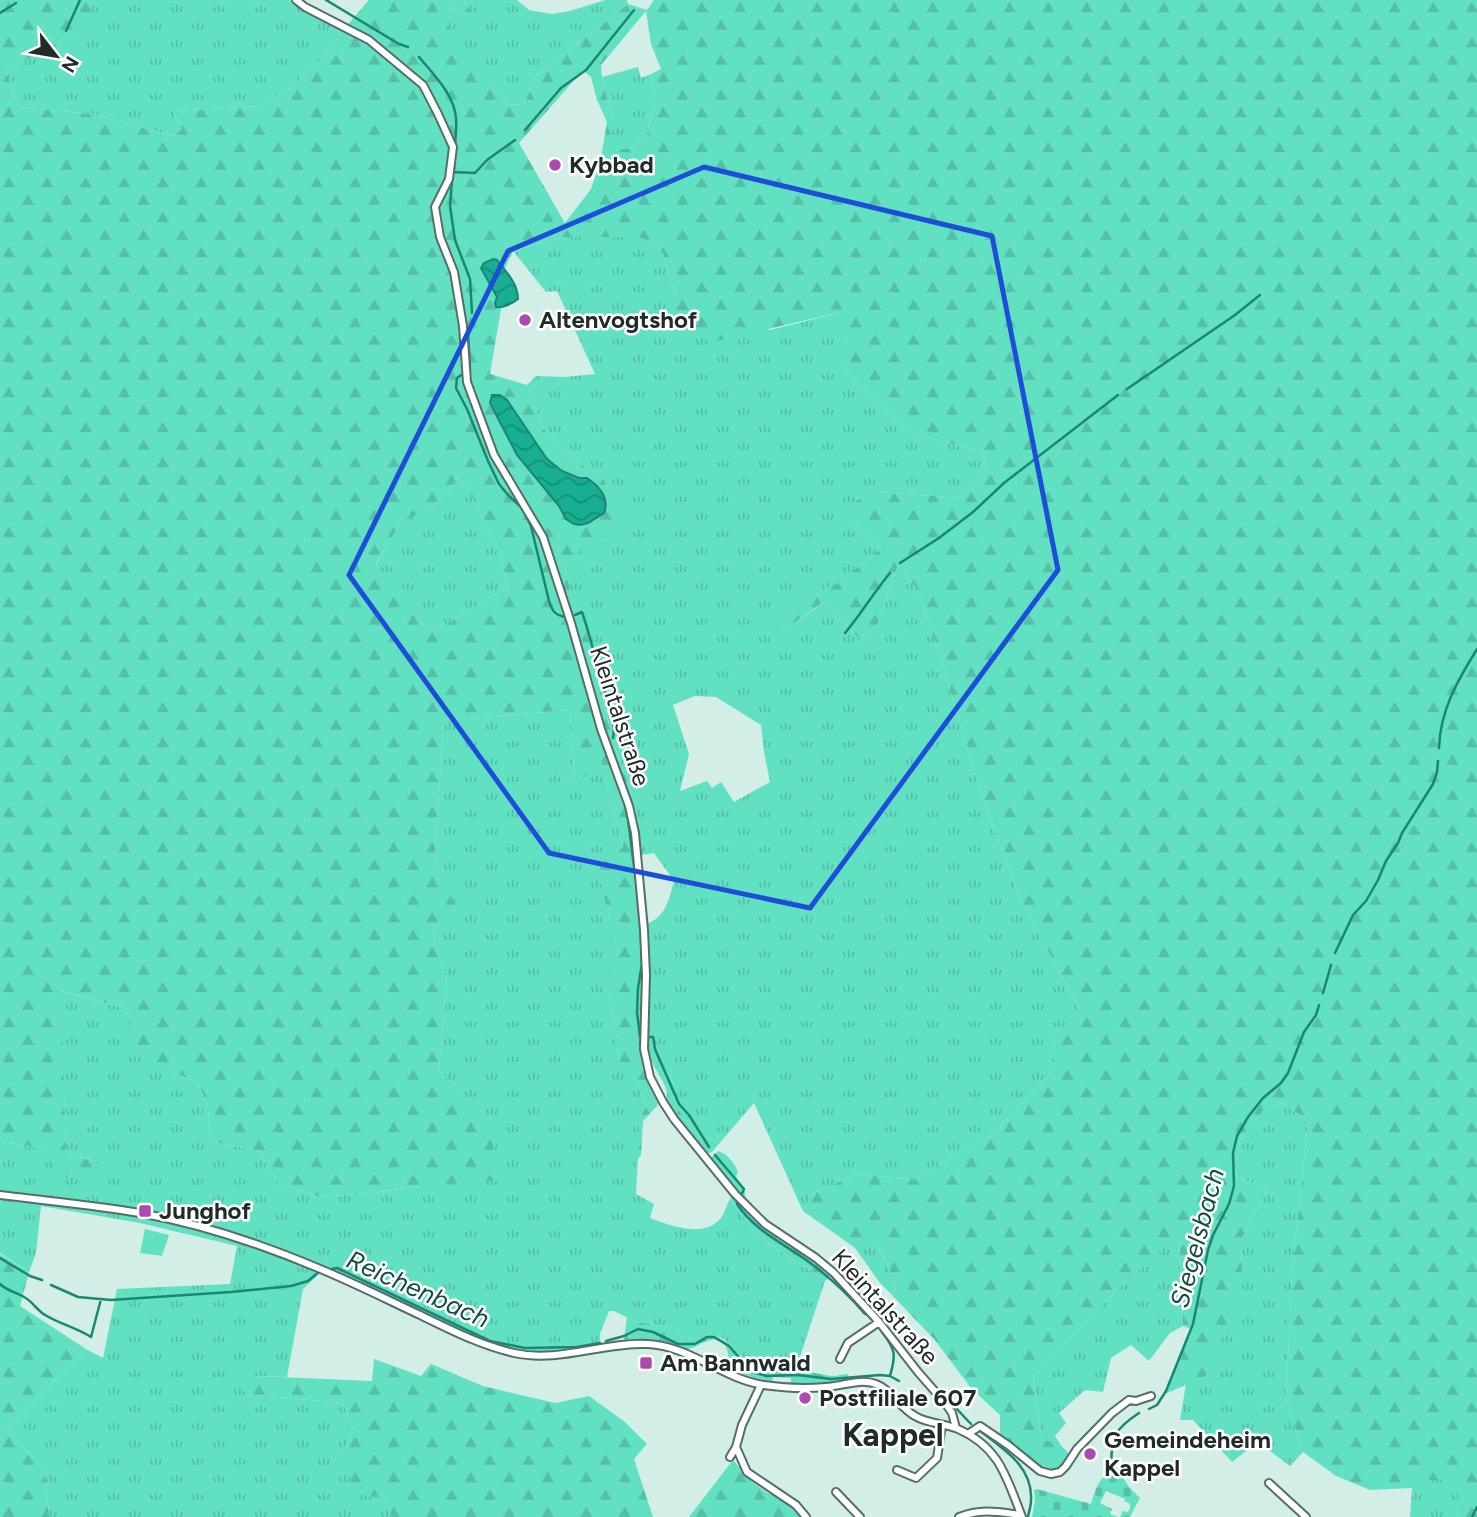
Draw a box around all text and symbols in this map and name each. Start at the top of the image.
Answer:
north arrow [21,21,91,91]
text: N [57,52,84,77]
place label: Kybbad [569,150,654,179]
marker: Kybbad [547,157,563,173]
place label: Altenvogtshof [539,305,698,334]
marker: Altenvogtshof [517,312,533,328]
street label: Kleintalstraße [584,642,657,790]
water label: Siegelsbach [1163,1165,1231,1311]
place label: Junghof [159,1196,252,1225]
marker: Junghof [137,1203,153,1219]
water label: Reichenbach [342,1243,494,1335]
street label: Kleintalstraße [826,1243,945,1371]
place label: Am Bannwald [660,1348,811,1377]
marker: Am Bannwald [638,1355,654,1371]
place label: Postfiliale 607 [819,1383,976,1412]
marker: Postfiliale 607 [797,1390,813,1406]
district label: Kappel [842,1416,944,1454]
place label: Gemeindeheim Kappel [1104,1425,1271,1482]
marker: Gemeindeheim Kappel [1082,1446,1098,1462]

